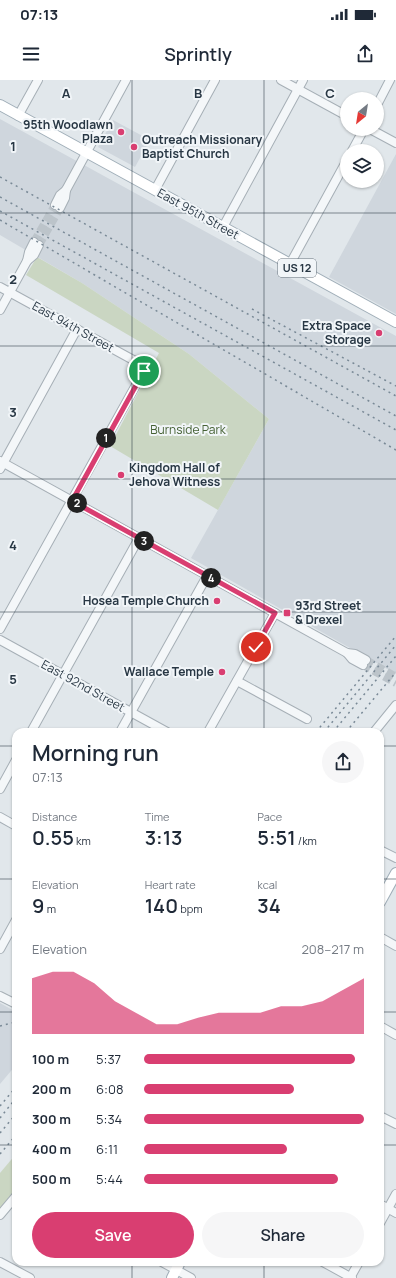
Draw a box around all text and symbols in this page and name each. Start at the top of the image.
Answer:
text: 07:13 [20,4,58,25]
text: Sprintly [164,42,232,66]
icon: menu [20,43,42,65]
icon: share [354,43,376,65]
text: A [62,84,71,102]
text: B [194,84,202,102]
text: C [325,84,335,102]
north arrow [340,92,384,136]
map controls [340,92,384,188]
place label: 95th Woodlawn Plaza [23,116,113,147]
marker: 95th Woodlawn Plaza [116,127,126,137]
place label: Outreach Missionary Baptist Church [142,131,263,162]
text: 1 [10,137,16,155]
marker: Outreach Missionary Baptist Church [129,142,139,152]
button: layers [340,144,384,188]
street label: East 95th Street [154,184,242,243]
road number: US 12 [278,259,316,277]
text: 2 [9,270,17,288]
street label: East 94th Street [29,297,117,356]
place label: Extra Space Storage [302,317,371,348]
marker: Extra Space Storage [374,328,384,338]
pin [127,354,161,388]
icon: arrive [133,360,155,382]
text: 3 [9,403,17,421]
park label: Burnside Park [150,421,227,438]
pin: 1 [96,428,116,448]
text: 1 [104,430,108,445]
place label: Kingdom Hall of Jehova Witness [129,459,221,490]
marker: Kingdom Hall of Jehova Witness [116,470,126,480]
pin: 2 [67,493,87,513]
text: 2 [74,495,80,510]
pin: 3 [134,531,154,551]
text: 3 [141,533,147,548]
text: 4 [9,536,17,554]
pin: 4 [201,568,221,588]
text: 4 [208,570,214,585]
place label: Hosea Temple Church [83,592,209,609]
marker: Hosea Temple Church [212,596,222,606]
place label: 93rd Street & Drexel [295,597,361,628]
marker: 93rd Street & Drexel [282,608,292,618]
pin [239,630,273,664]
icon: check [245,636,267,658]
street label: East 92nd Street [38,656,128,716]
place label: Wallace Temple [124,663,214,680]
marker: Wallace Temple [217,667,227,677]
text: 5 [9,670,17,688]
text: Morning run [32,738,159,768]
button: share [322,741,364,783]
text: 07:13 [32,768,63,786]
text: Distance [32,809,77,824]
text: Time [145,809,170,824]
text: Pace [257,809,282,824]
text: 0.55 [32,824,74,851]
text: 3:13 [145,824,183,851]
text: 5:51 [257,824,296,851]
text: km [74,833,91,848]
text: /km [296,833,317,848]
text: Elevation [32,877,78,892]
text: Heart rate [145,877,196,892]
text: kcal [257,877,277,892]
text: 9 [32,892,44,919]
text: 140 [145,892,178,919]
text: 34 [257,892,281,919]
text: m [44,901,56,916]
text: bpm [178,901,203,916]
text: Elevation [32,940,87,958]
text: 208–217 m [301,940,364,958]
text: 100 m [32,1050,69,1068]
text: 5:37 [96,1050,121,1068]
text: 200 m [32,1080,71,1098]
text: 6:08 [96,1080,123,1098]
text: 300 m [32,1110,71,1128]
text: 5:34 [96,1110,122,1128]
text: 400 m [32,1140,71,1158]
text: 6:11 [96,1140,118,1158]
text: 500 m [32,1170,71,1188]
text: 5:44 [96,1170,123,1188]
button: Save [32,1212,194,1258]
button: Share [202,1212,364,1258]

